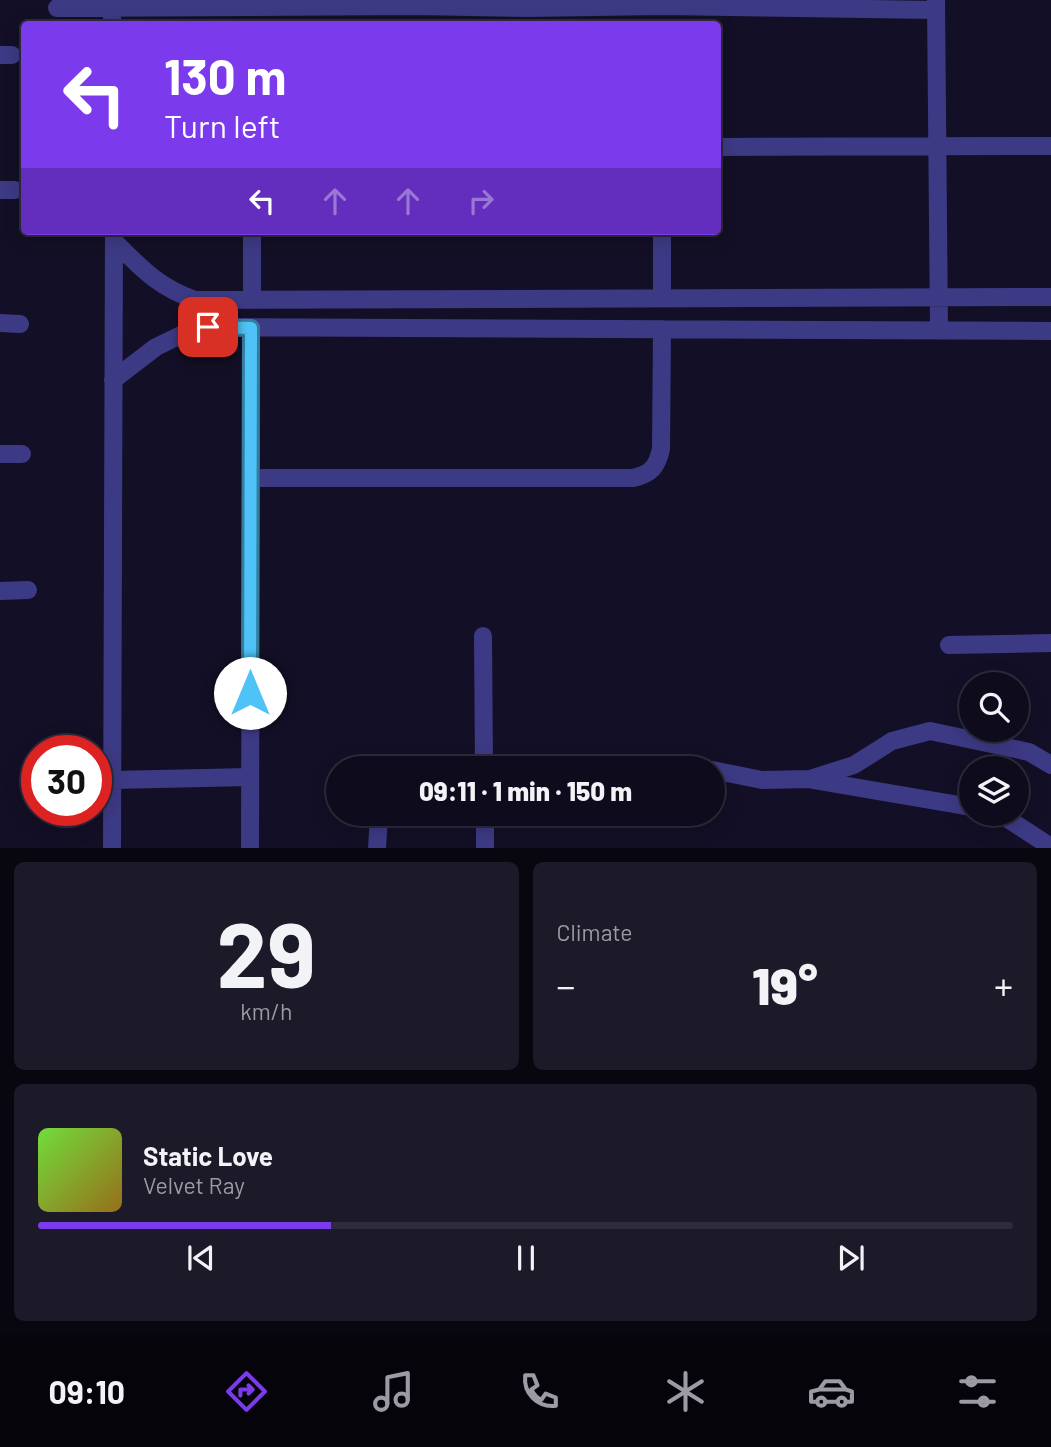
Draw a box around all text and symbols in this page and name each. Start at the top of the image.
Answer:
text: 130 m [164,46,286,105]
icon: left [49,49,140,140]
text: Turn left [164,106,281,144]
icon: left [243,182,281,220]
icon: ahead [316,182,354,220]
icon: ahead [389,182,427,220]
icon: right [462,182,500,220]
pin [178,297,238,357]
icon: arrive [189,308,227,346]
position arrow [213,656,287,730]
map controls [959,672,1029,826]
button: search [959,672,1029,742]
speed limit sign: 30 [21,735,112,826]
button: layers [959,756,1029,826]
text: 09:11 · 1 min · 150 m [419,775,632,806]
text: 29 [217,897,316,1006]
text: Climate [557,918,633,946]
text: 19° [752,953,818,1015]
text: − [557,962,576,1008]
text: + [994,962,1013,1008]
text: km/h [240,997,292,1025]
text: Static Love [143,1140,273,1171]
text: Velvet Ray [143,1171,245,1199]
icon: previous [182,1239,220,1277]
icon: pause [507,1239,545,1277]
icon: next [832,1239,870,1277]
icon: directions [222,1367,271,1416]
icon: music [369,1367,418,1416]
icon: phone [515,1367,564,1416]
icon: climate [661,1367,710,1416]
icon: car [807,1367,856,1416]
icon: filters [953,1367,1002,1416]
text: 09:10 [49,1372,125,1410]

